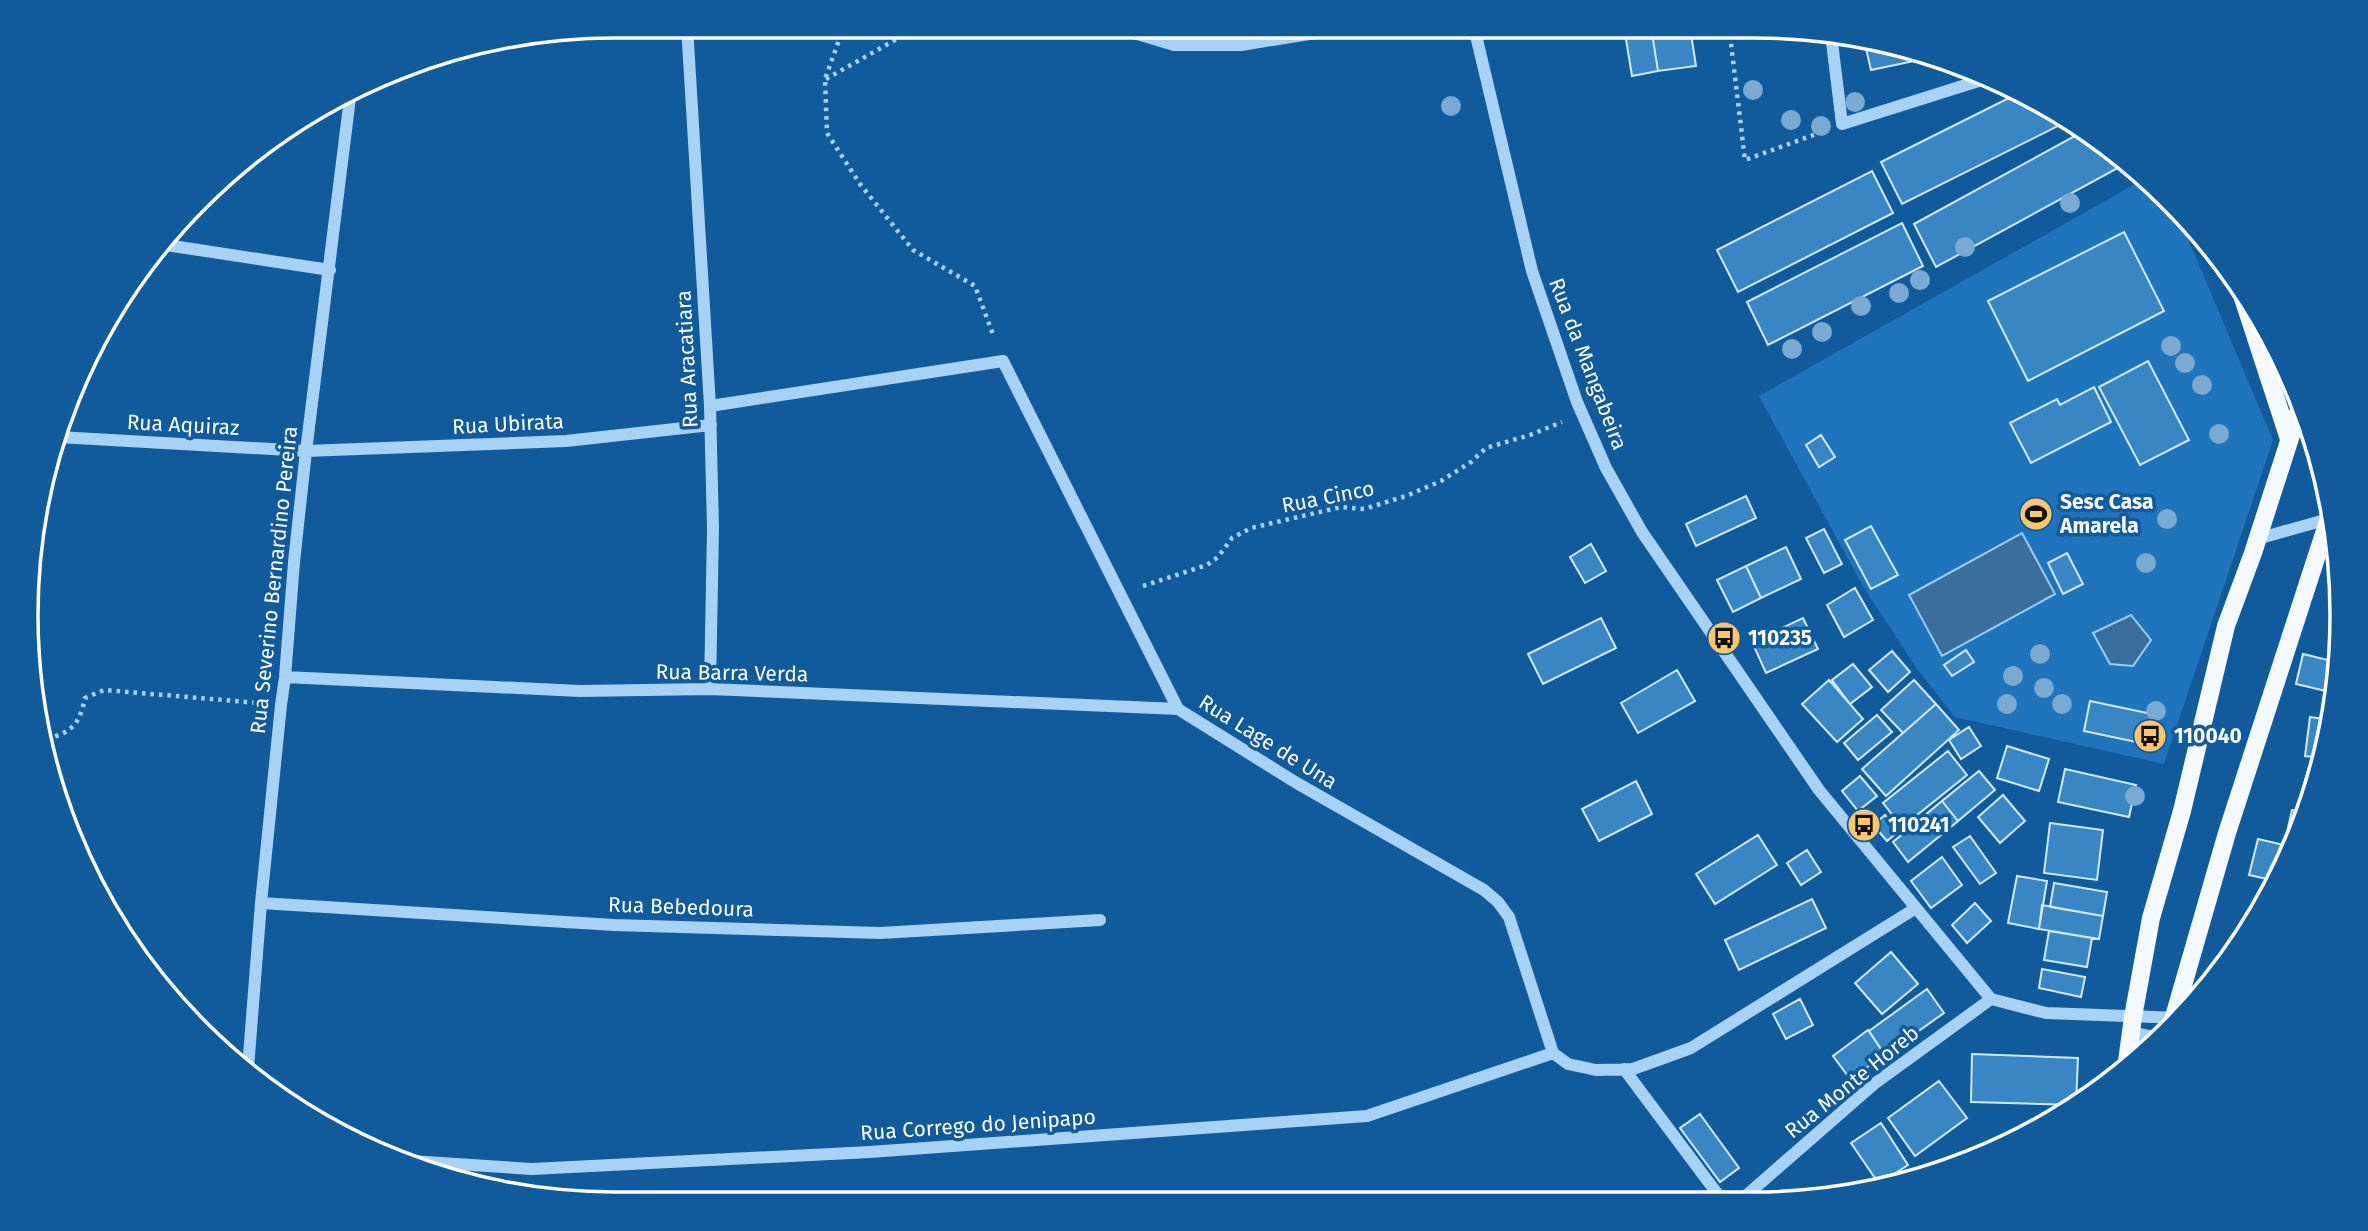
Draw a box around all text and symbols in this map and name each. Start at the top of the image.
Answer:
street label: Rua da Mangabeira [1543,274,1633,454]
street label: Rua Aracatiara [670,290,704,428]
street label: Rua Ubirata [451,408,565,440]
street label: Rua Aquiraz [126,409,240,441]
street label: Rua Severino Bernardino Pereira [245,425,303,735]
street label: Rua Cinco [1279,475,1377,519]
place label: Sesc Casa Amarela [2059,489,2153,539]
sports icon: Sesc Casa Amarela [2017,495,2055,533]
bus stop icon: 110235 [1705,619,1743,657]
place label: 110235 [1748,625,1812,651]
street label: Rua Barra Verda [655,659,809,687]
street label: Rua Lage de Una [1194,689,1342,795]
bus stop icon: 110040 [2131,717,2169,755]
place label: 110040 [2174,723,2242,749]
bus stop icon: 110241 [1845,806,1883,844]
place label: 110241 [1888,812,1950,838]
street label: Rua Bebedoura [608,891,754,923]
street label: Rua Monte Horeb [1780,1020,1924,1144]
street label: Rua Corrego do Jenipapo [859,1104,1097,1146]

